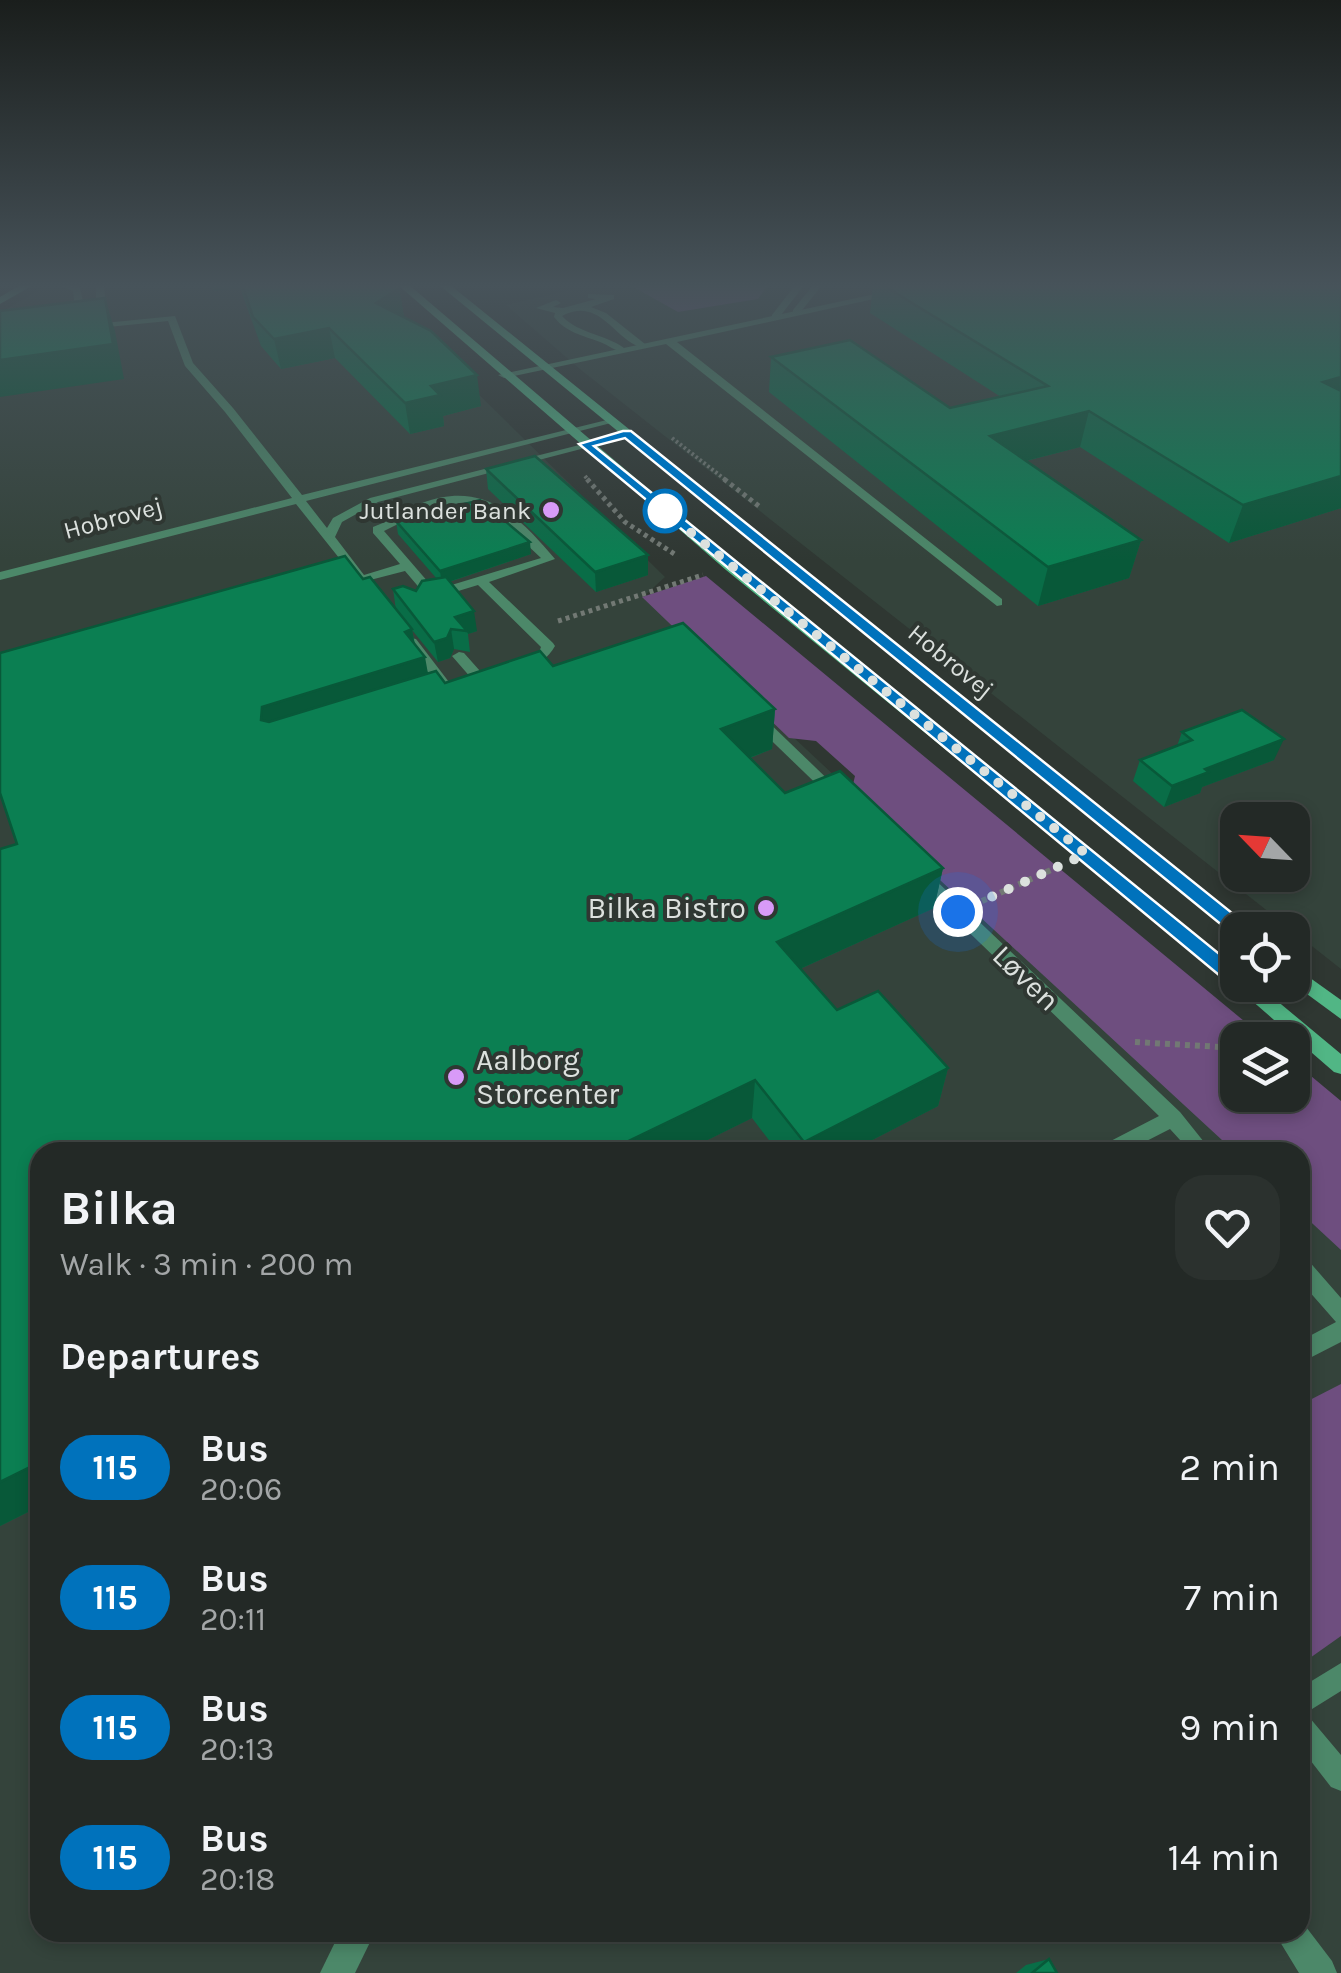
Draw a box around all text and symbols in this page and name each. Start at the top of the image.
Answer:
unlabelled marker [644,490,686,532]
street label: Hobrovej [60,491,166,545]
place label: Jutlander Bank [359,496,531,525]
marker: Jutlander Bank [540,499,562,521]
street label: Hobrovej [903,618,999,704]
north arrow [1220,802,1310,892]
map controls [1220,802,1310,1112]
your location [933,887,983,937]
place label: Bilka Bistro [588,890,746,926]
marker: Bilka Bistro [755,897,777,919]
button: locate [1220,912,1310,1002]
street label: Løven [985,938,1067,1018]
button: layers [1220,1022,1310,1112]
place label: Aalborg Storcenter [476,1042,619,1112]
marker: Aalborg Storcenter [445,1066,467,1088]
button: heart [1175,1175,1280,1280]
text: Bilka [60,1180,178,1236]
text: Walk · 3 min · 200 m [60,1246,353,1283]
text: Departures [60,1334,260,1379]
text: Bus [200,1426,269,1471]
text: 2 min [1179,1445,1280,1490]
text: 115 [92,1447,138,1488]
text: 20:06 [200,1471,282,1508]
text: Bus [200,1556,269,1601]
text: 7 min [1183,1575,1280,1620]
text: 115 [92,1577,138,1618]
text: 20:11 [200,1601,266,1638]
text: Bus [200,1686,269,1731]
text: 9 min [1179,1705,1280,1750]
text: 115 [92,1707,138,1748]
text: 20:13 [200,1731,274,1768]
text: Bus [200,1816,269,1861]
text: 14 min [1167,1835,1280,1880]
text: 115 [92,1837,138,1878]
text: 20:18 [200,1861,275,1898]

